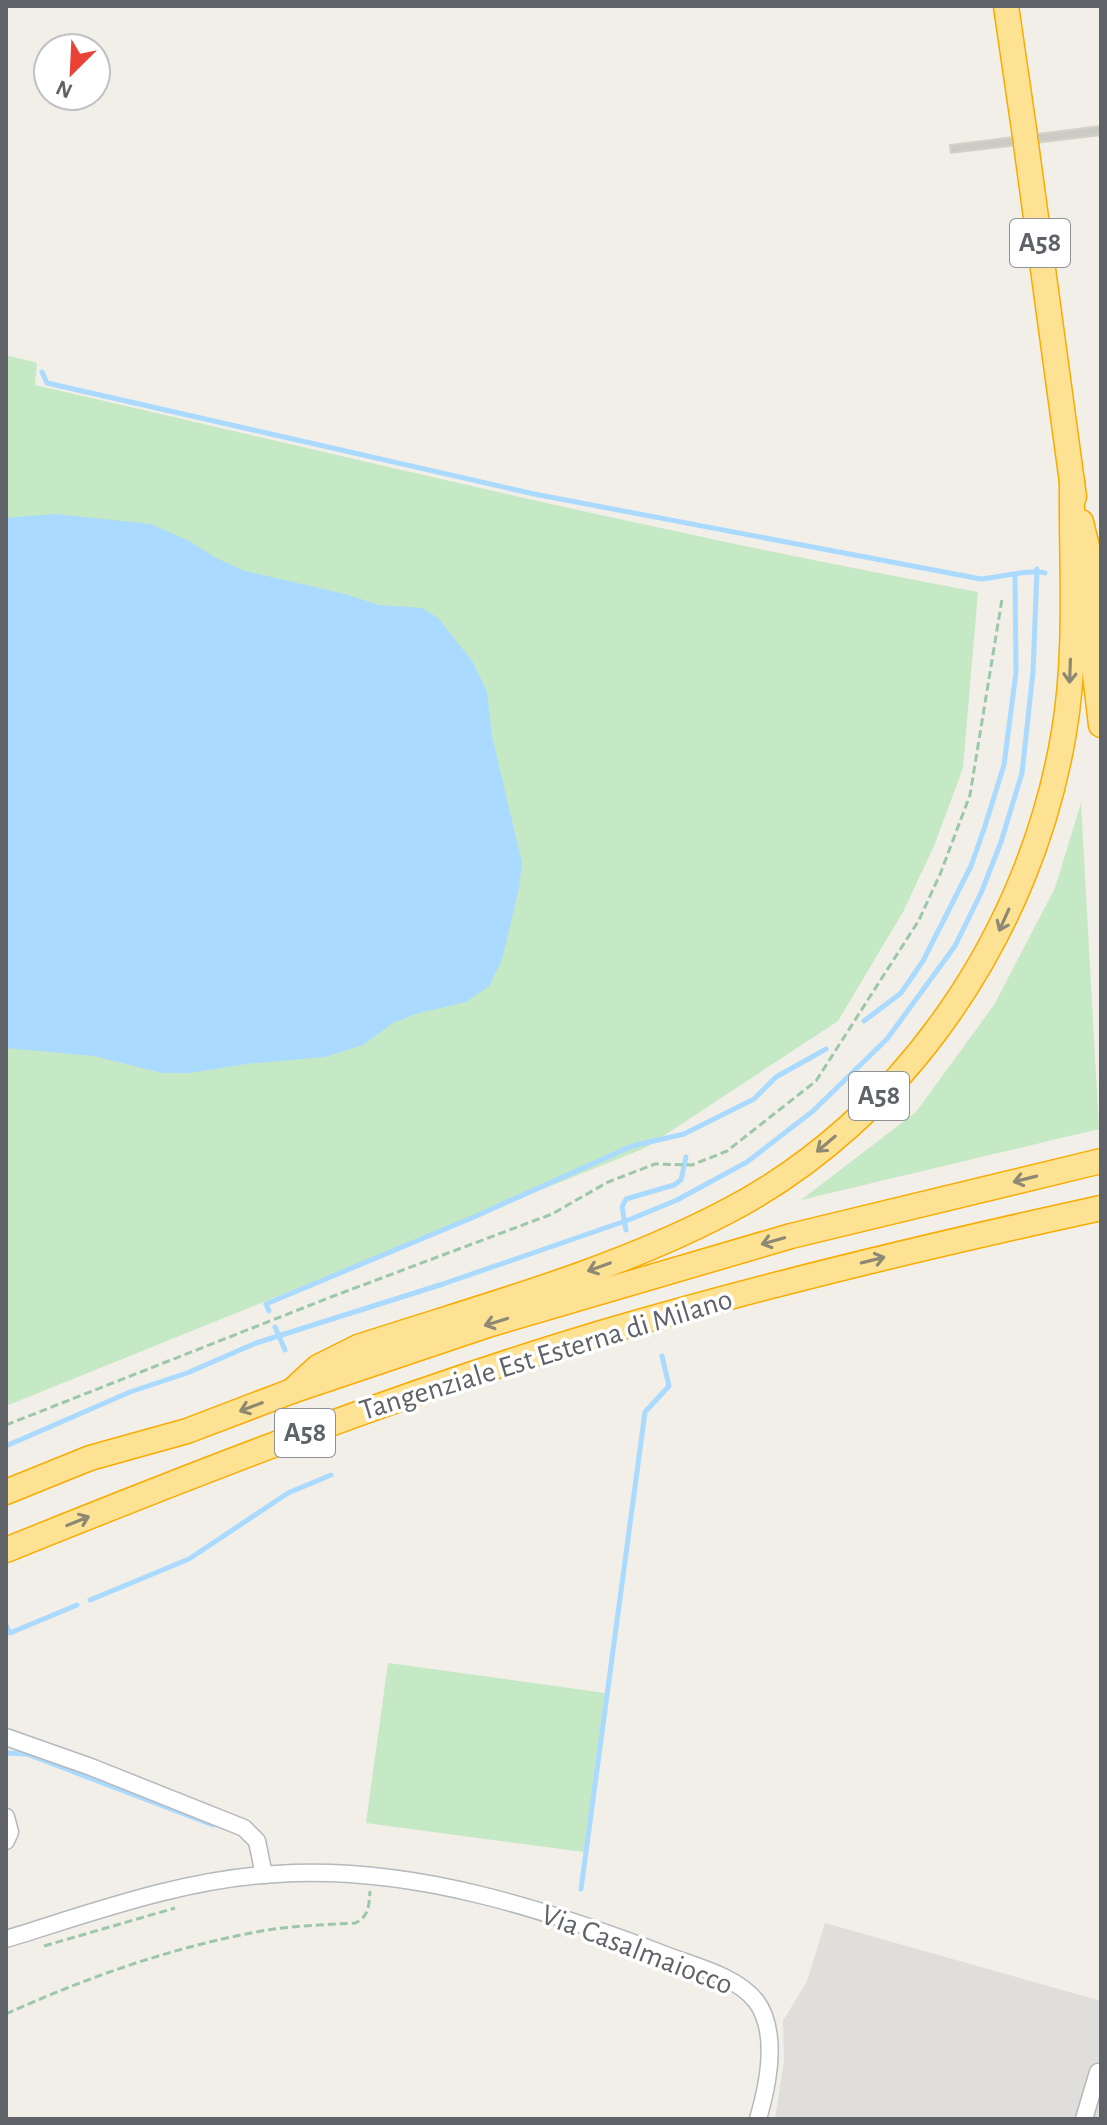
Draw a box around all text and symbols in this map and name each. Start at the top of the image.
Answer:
north arrow [32,32,112,112]
text: N [53,76,76,103]
road number: A58 [1010,219,1070,267]
one-way arrow [1063,657,1078,684]
one-way arrow [995,908,1010,932]
road number: A58 [849,1072,909,1120]
one-way arrow [816,1135,837,1153]
one-way arrow [1013,1172,1038,1187]
one-way arrow [760,1234,786,1249]
one-way arrow [860,1251,886,1266]
one-way arrow [586,1260,611,1275]
street label: Tangenziale Est Esterna di Milano [356,1284,736,1426]
one-way arrow [484,1315,510,1330]
one-way arrow [239,1401,263,1415]
road number: A58 [275,1409,335,1457]
one-way arrow [65,1513,90,1527]
street label: Via Casalmaiocco [537,1900,737,2000]

